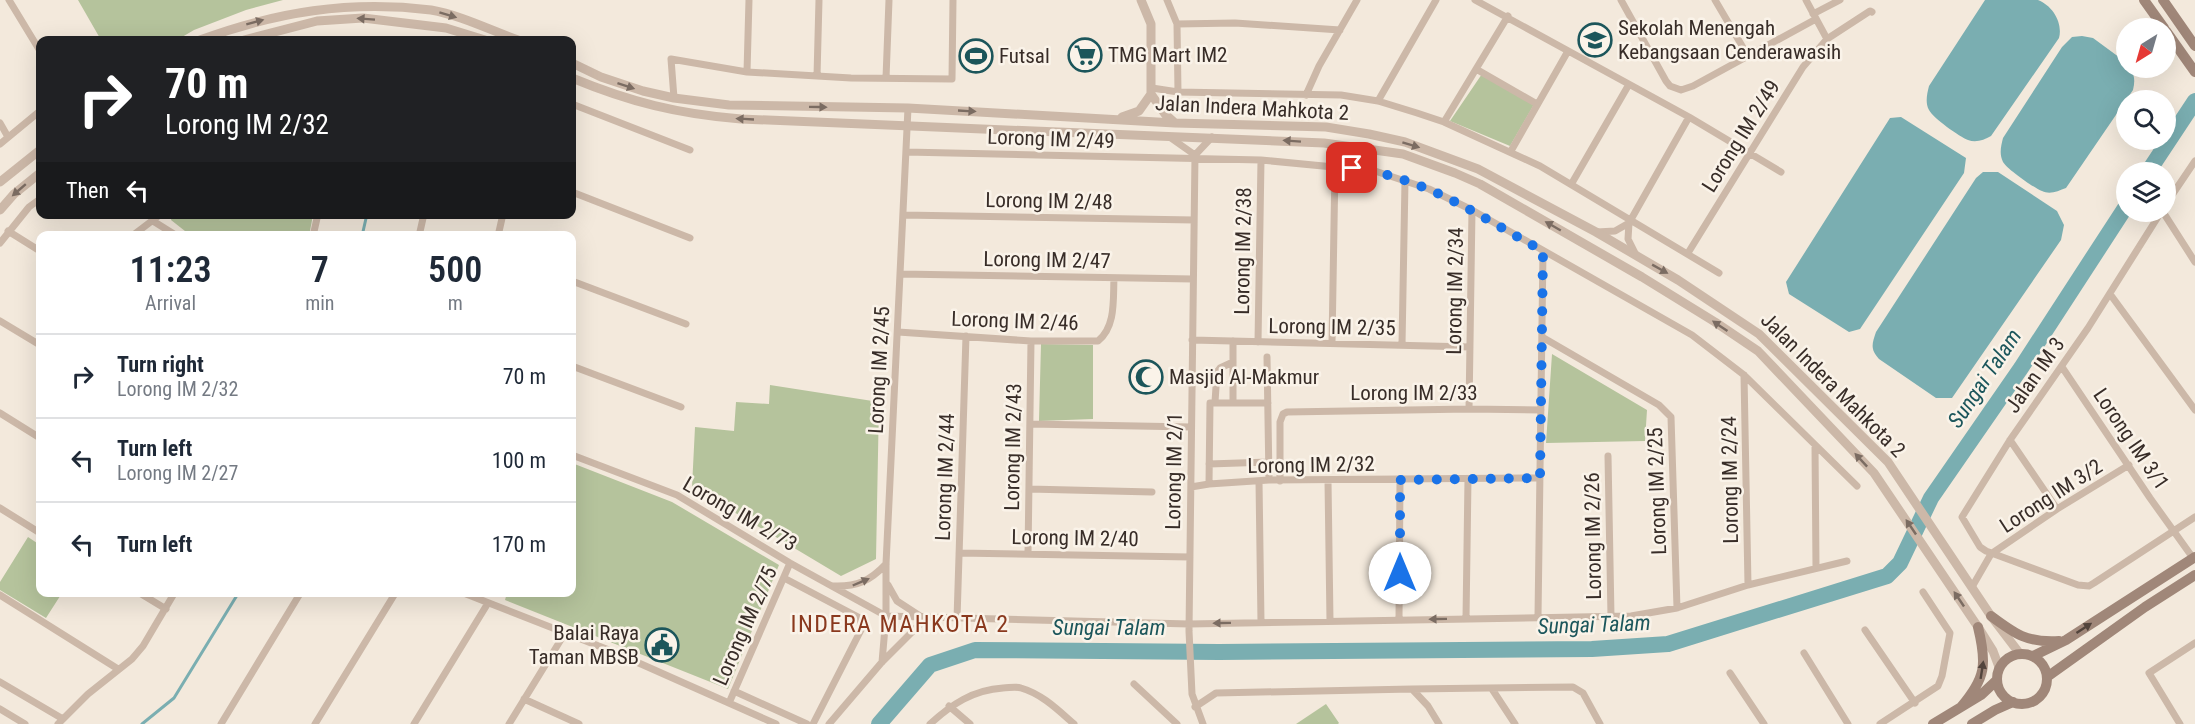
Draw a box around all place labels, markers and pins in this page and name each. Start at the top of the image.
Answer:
place label: Sekolah Menengah Kebangsaan Cenderawasih [1618,16,1841,64]
school or university icon: Sekolah Menengah Kebangsaan Cenderawasih [1577,22,1613,58]
supermarket icon: TMG Mart IM2 [1067,37,1103,73]
sports icon: Futsal [958,38,994,74]
place label: TMG Mart IM2 [1108,43,1227,67]
place label: Futsal [999,44,1050,68]
pin [1326,142,1377,193]
mosque icon: Masjid Al-Makmur [1128,359,1164,395]
place label: Masjid Al-Makmur [1169,365,1319,389]
place label: Balai Raya Taman MBSB [529,621,639,669]
public building icon: Balai Raya Taman MBSB [644,627,680,663]

